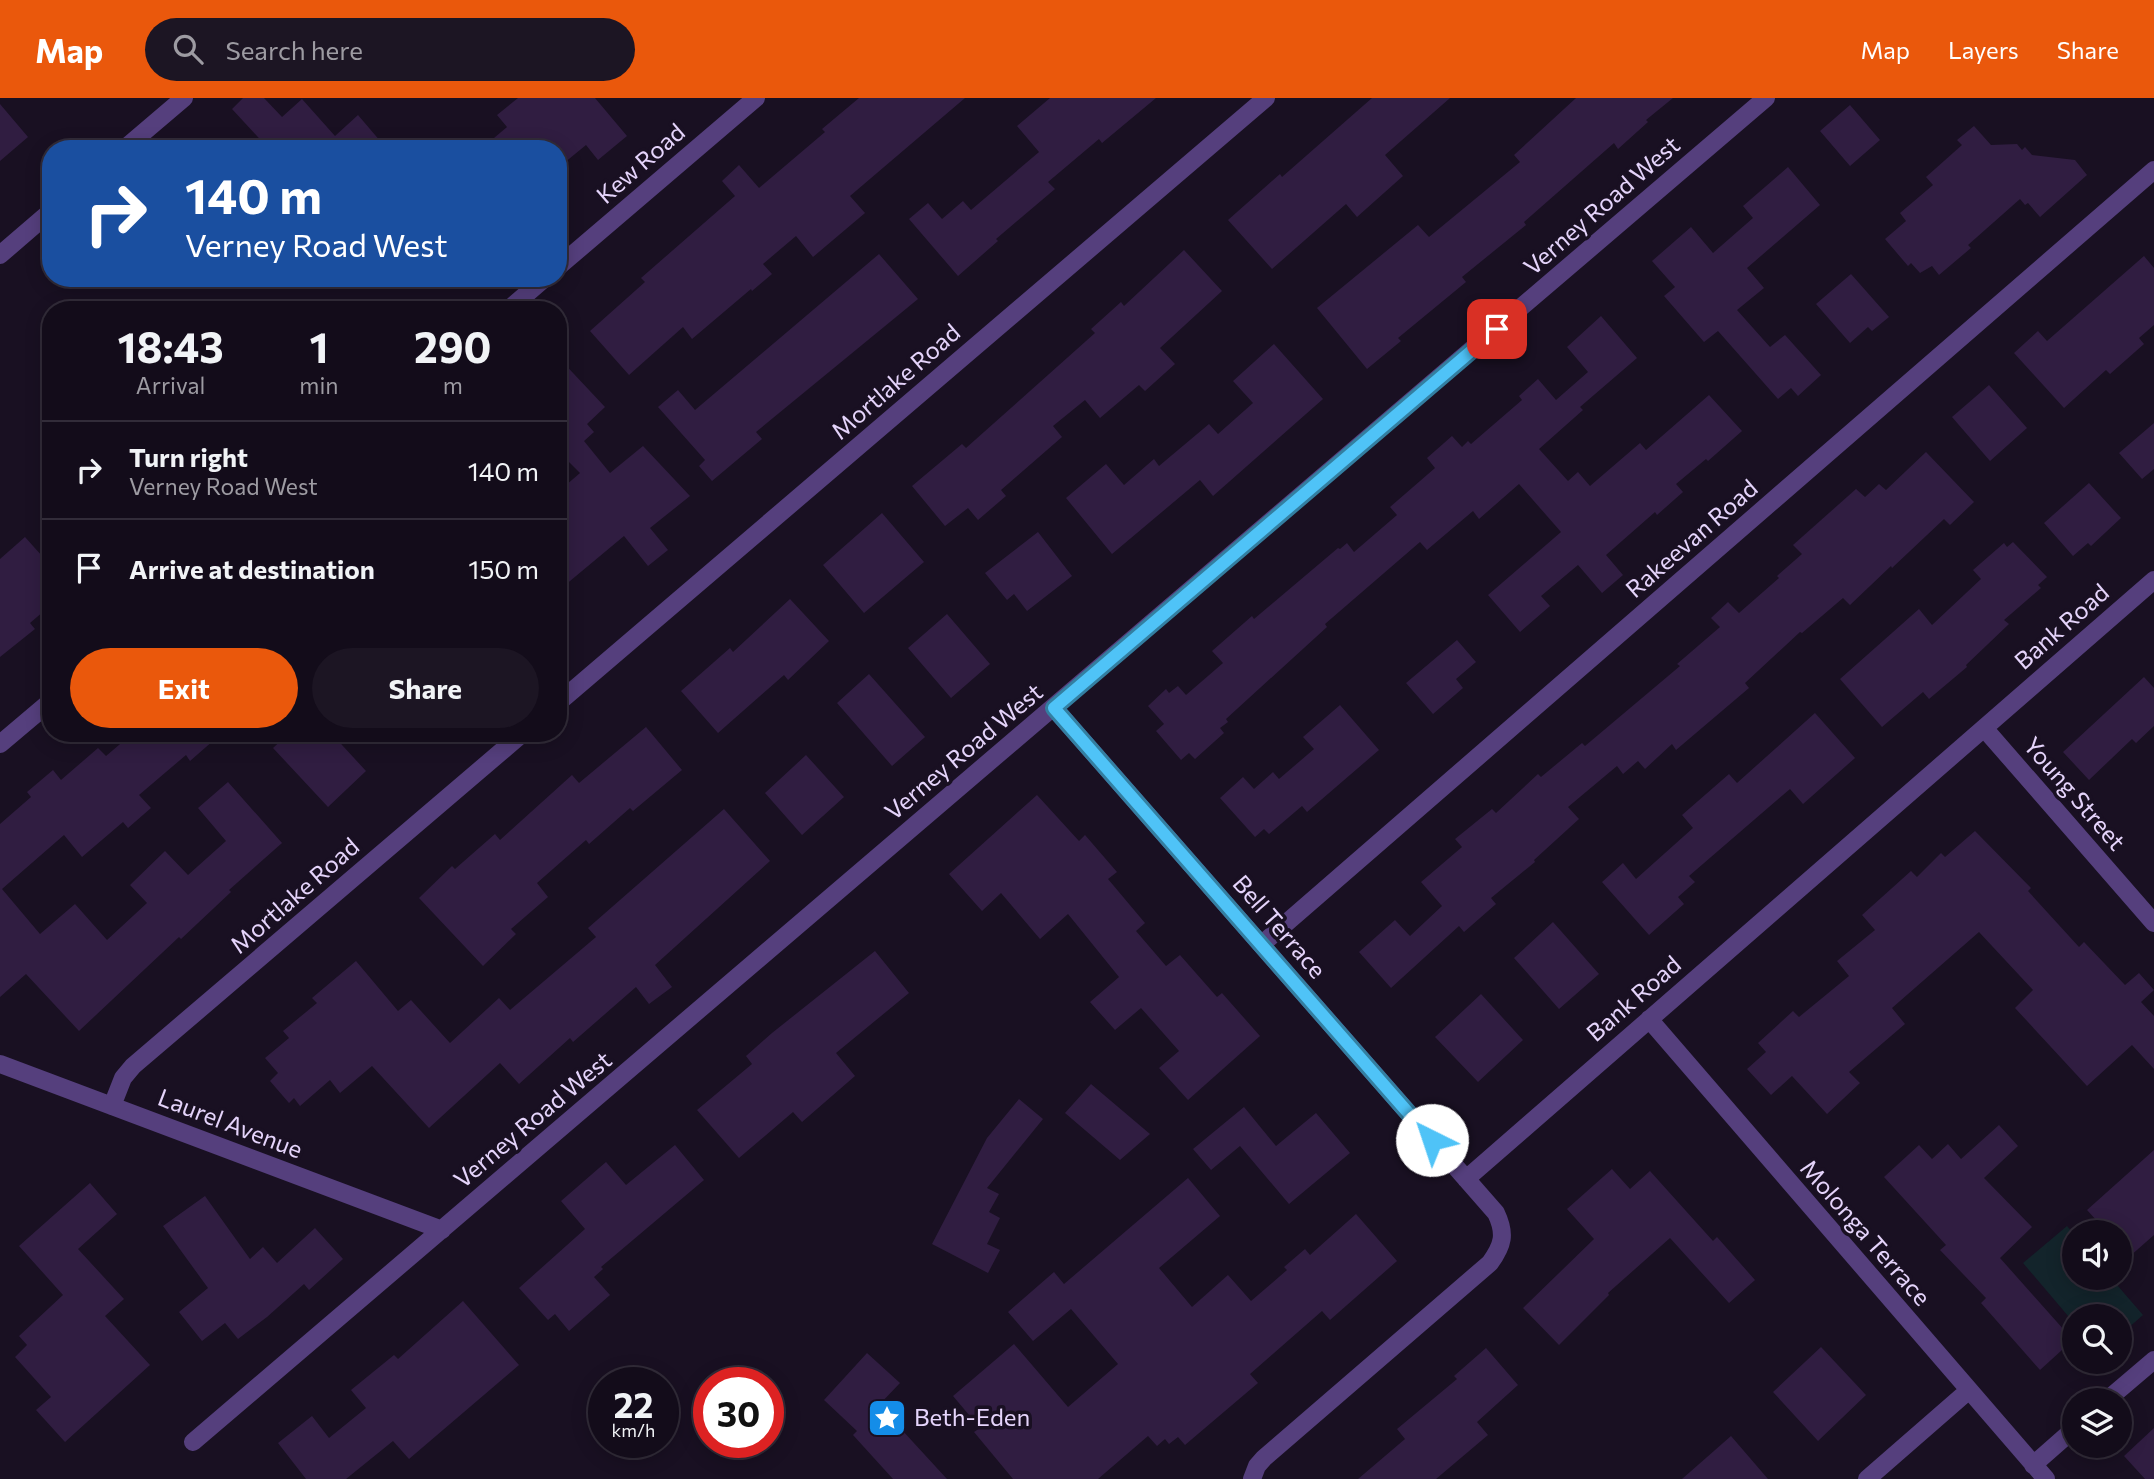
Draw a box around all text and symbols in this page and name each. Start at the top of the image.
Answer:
search box [145,18,635,81]
text: Map [35,29,103,70]
icon: search [169,30,207,68]
text: Search here [225,34,363,65]
text: Map [1861,35,1910,64]
text: Layers [1948,35,2019,64]
text: Share [2057,35,2119,64]
street label: Kew Road [590,117,690,209]
street label: Verney Road West [1517,129,1685,280]
text: 140 m [185,164,322,224]
icon: right [70,168,161,259]
text: Verney Road West [185,224,448,264]
pin [1467,299,1527,359]
icon: arrive [1478,310,1516,348]
street label: Mortlake Road [825,317,965,445]
text: 18:43 [118,320,224,372]
text: 1 [309,320,328,372]
text: 290 [414,320,491,372]
text: Arrival [136,371,205,399]
text: min [299,371,339,399]
text: m [443,371,463,399]
text: Turn right [129,441,248,472]
icon: right [70,451,108,489]
text: 140 m [468,455,539,486]
text: Verney Road West [129,472,318,500]
street label: Rakeevan Road [1619,473,1763,603]
icon: arrive [70,549,108,587]
text: Arrive at destination [129,553,375,584]
text: 150 m [468,553,539,584]
street label: Bank Road [2008,577,2114,675]
button: Exit [70,648,298,728]
button: Share [312,648,539,728]
street label: Verney Road West [878,676,1048,825]
street label: Young Street [2018,731,2132,856]
street label: Mortlake Road [224,831,364,959]
street label: Bell Terrace [1227,869,1333,984]
street label: Bank Road [1580,949,1686,1047]
street label: Verney Road West [447,1044,617,1193]
street label: Laurel Avenue [154,1082,307,1163]
position arrow [1395,1103,1469,1177]
street label: Molonga Terrace [1795,1153,1937,1311]
map controls [2062,1220,2132,1458]
button: sound [2062,1220,2132,1290]
button: search [2062,1304,2132,1374]
speed limit sign: 30 [693,1367,784,1458]
text: 22 [614,1382,653,1425]
button: layers [2062,1388,2132,1458]
place icon: Beth-Eden [866,1397,908,1439]
place label: Beth-Eden [914,1402,1030,1431]
text: km/h [612,1419,655,1441]

